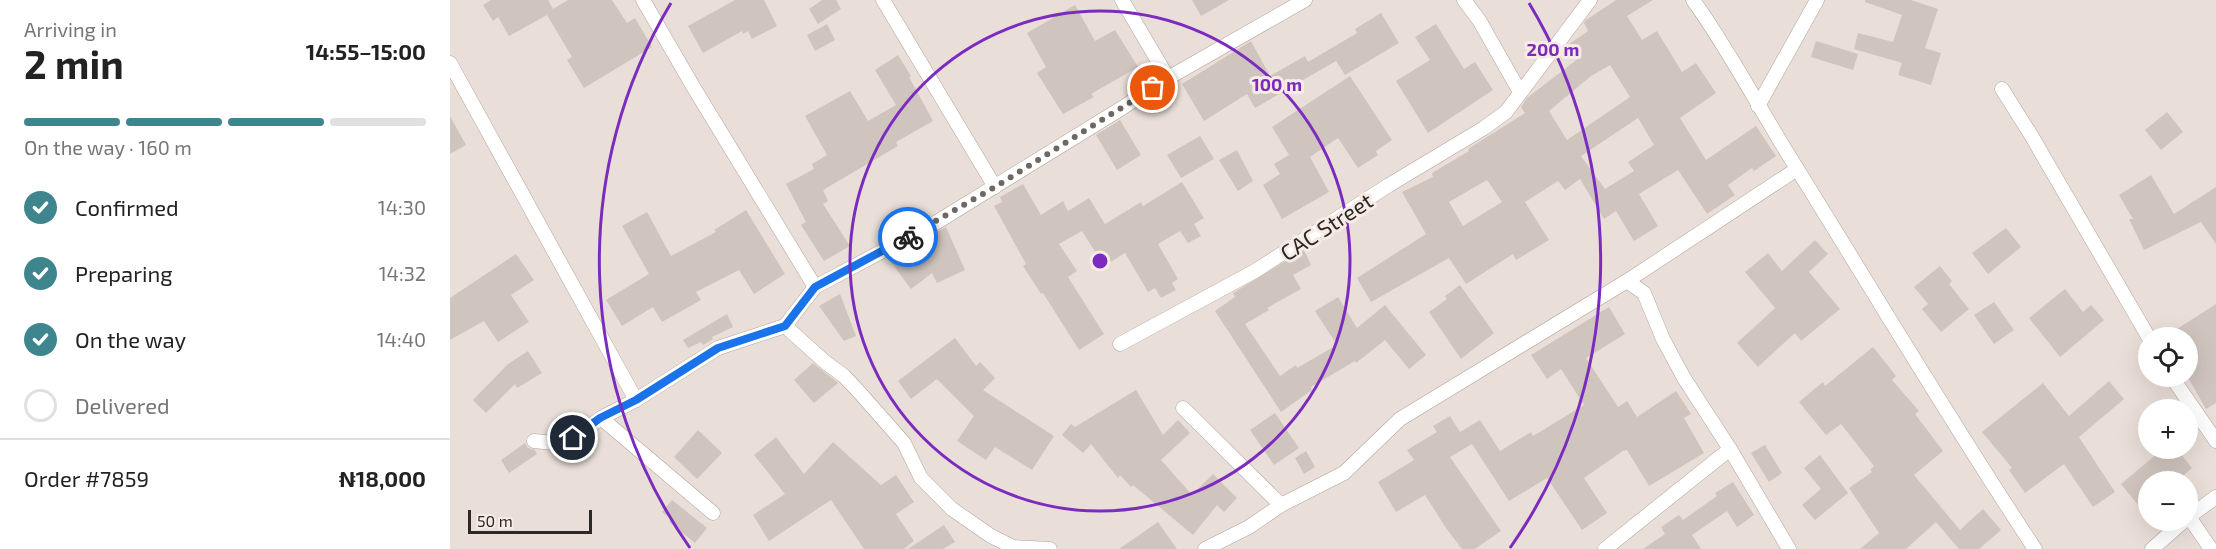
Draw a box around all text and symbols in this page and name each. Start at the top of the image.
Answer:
text: Arriving in [24,17,117,41]
text: 14:55–15:00 [306,38,426,64]
text: 200 m [1527,38,1579,60]
text: 2 min [24,40,124,87]
pin [1127,62,1178,113]
icon: bag [1136,71,1169,104]
text: 100 m [1252,73,1302,95]
text: On the way · 160 m [24,135,192,159]
street label: CAC Street [1275,187,1377,265]
icon: check [24,191,57,224]
text: Confirmed [75,194,179,220]
text: 14:30 [378,195,426,219]
courier [878,207,938,267]
icon: bike [892,221,925,254]
centre of rings [1090,251,1110,271]
icon: check [24,257,57,290]
text: Preparing [75,260,173,286]
text: 14:32 [379,261,426,285]
icon: check [24,323,57,356]
text: On the way [75,326,186,352]
text: 14:40 [377,327,426,351]
map controls [2138,327,2198,531]
button: locate [2138,327,2198,387]
text: Delivered [75,392,170,418]
button: + [2138,399,2198,459]
pin [547,412,598,463]
icon: home [556,421,589,454]
text: Order #7859 [24,465,149,491]
text: ₦18,000 [339,465,426,491]
button: − [2138,471,2198,531]
scale bar [468,507,592,534]
text: 50 m [477,511,513,530]

